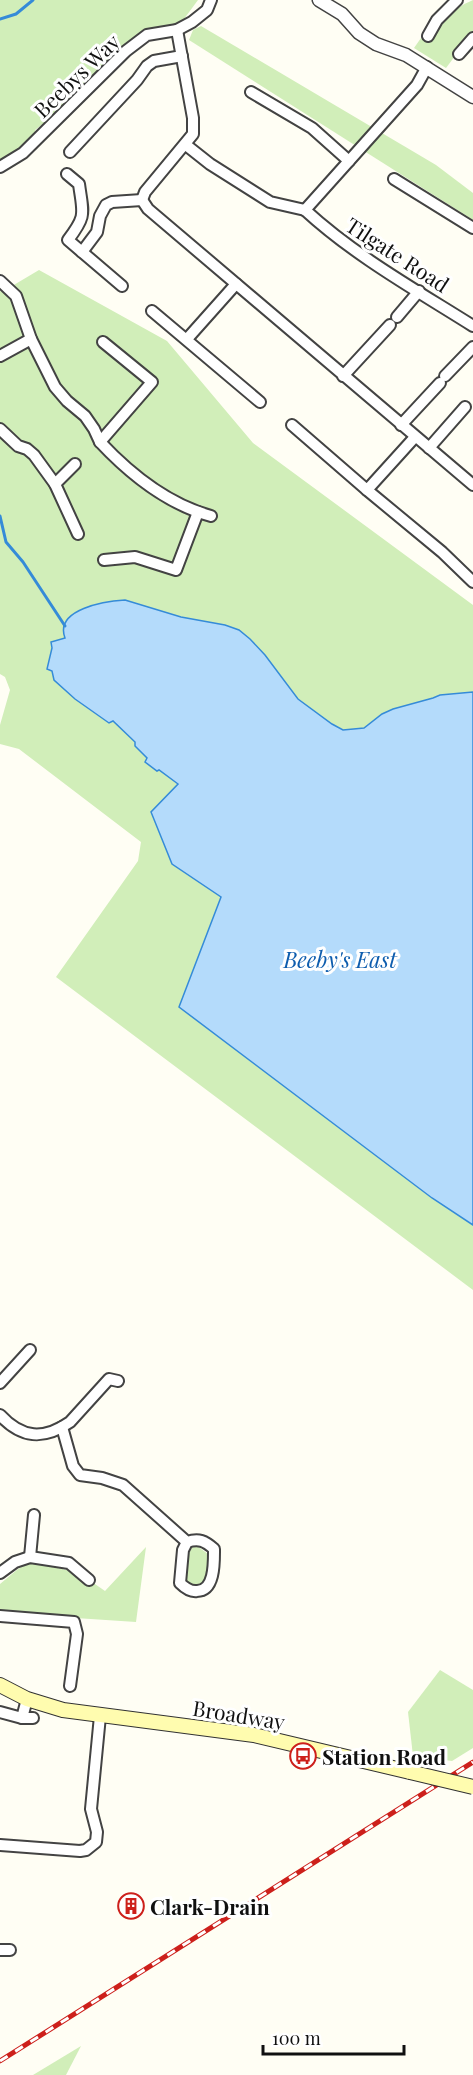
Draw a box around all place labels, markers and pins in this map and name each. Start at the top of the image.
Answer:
bus stop icon: Station Road [288,1741,318,1771]
place label: Station Road [322,1742,446,1770]
building icon: Clark-Drain [116,1891,146,1921]
place label: Clark-Drain [150,1892,270,1920]

